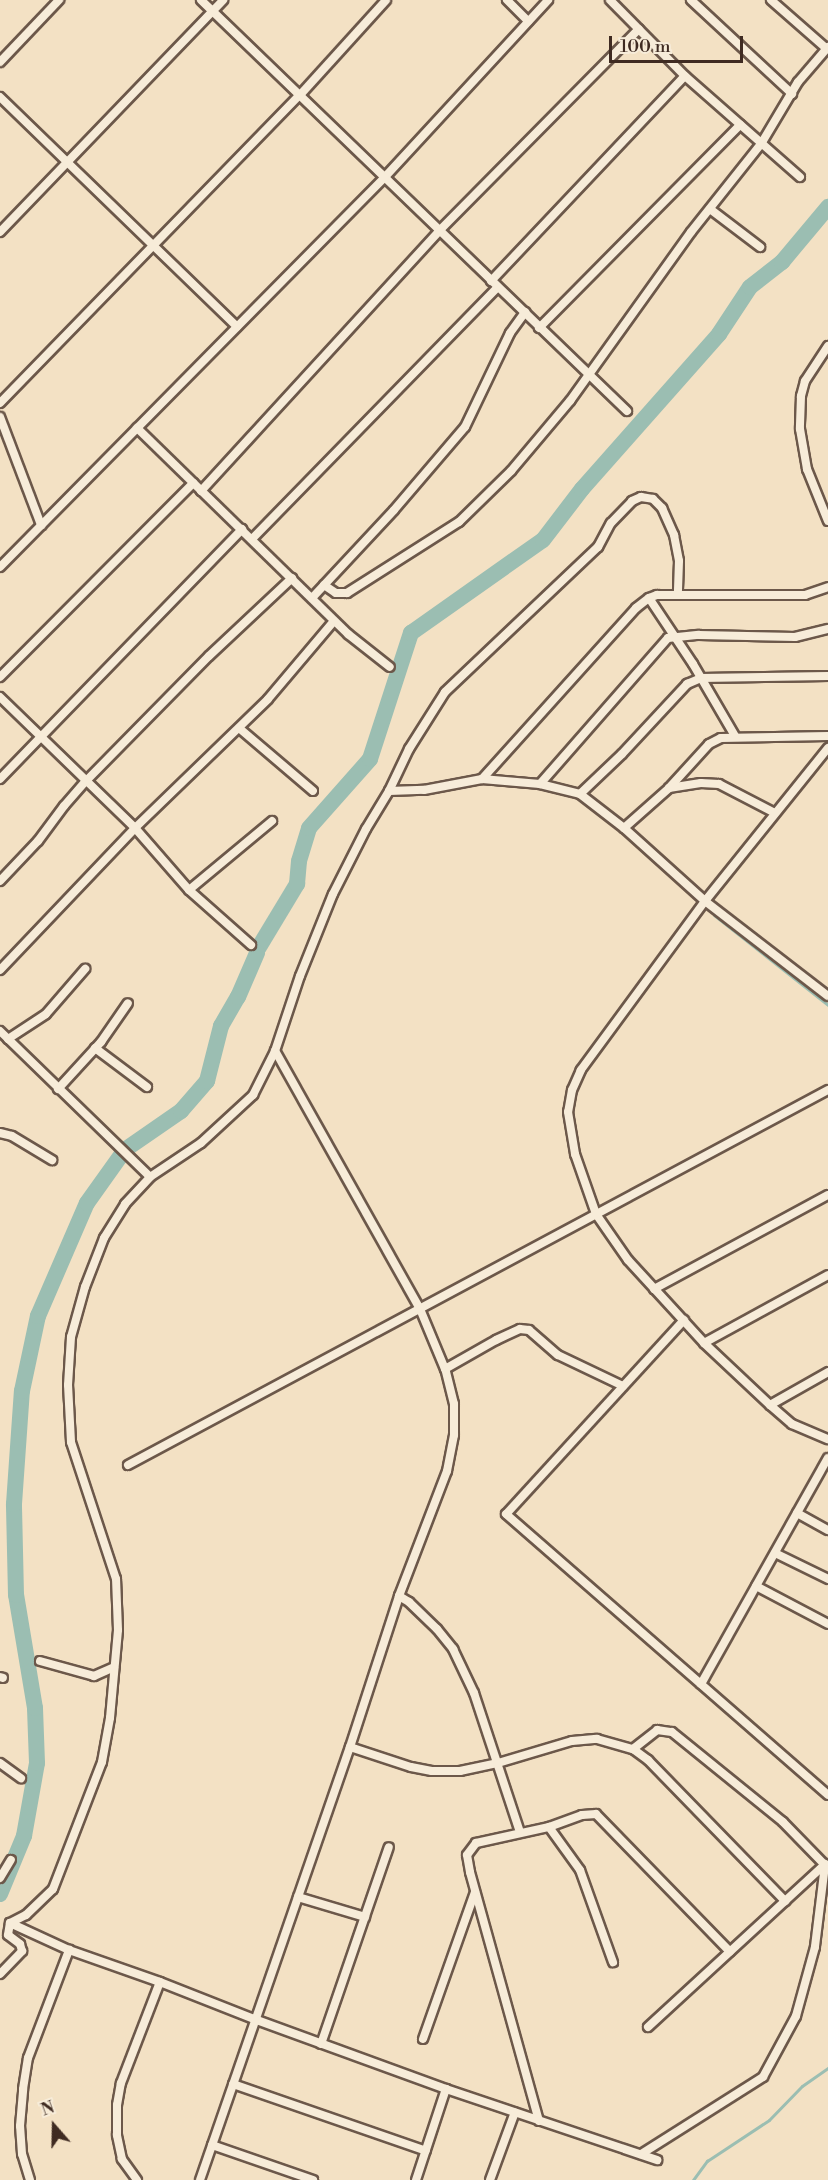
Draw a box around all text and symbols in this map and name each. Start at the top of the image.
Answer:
scale bar [612,24,746,62]
text: 100 m [620,35,671,58]
north arrow [24,2096,84,2156]
text: N [38,2098,57,2121]

